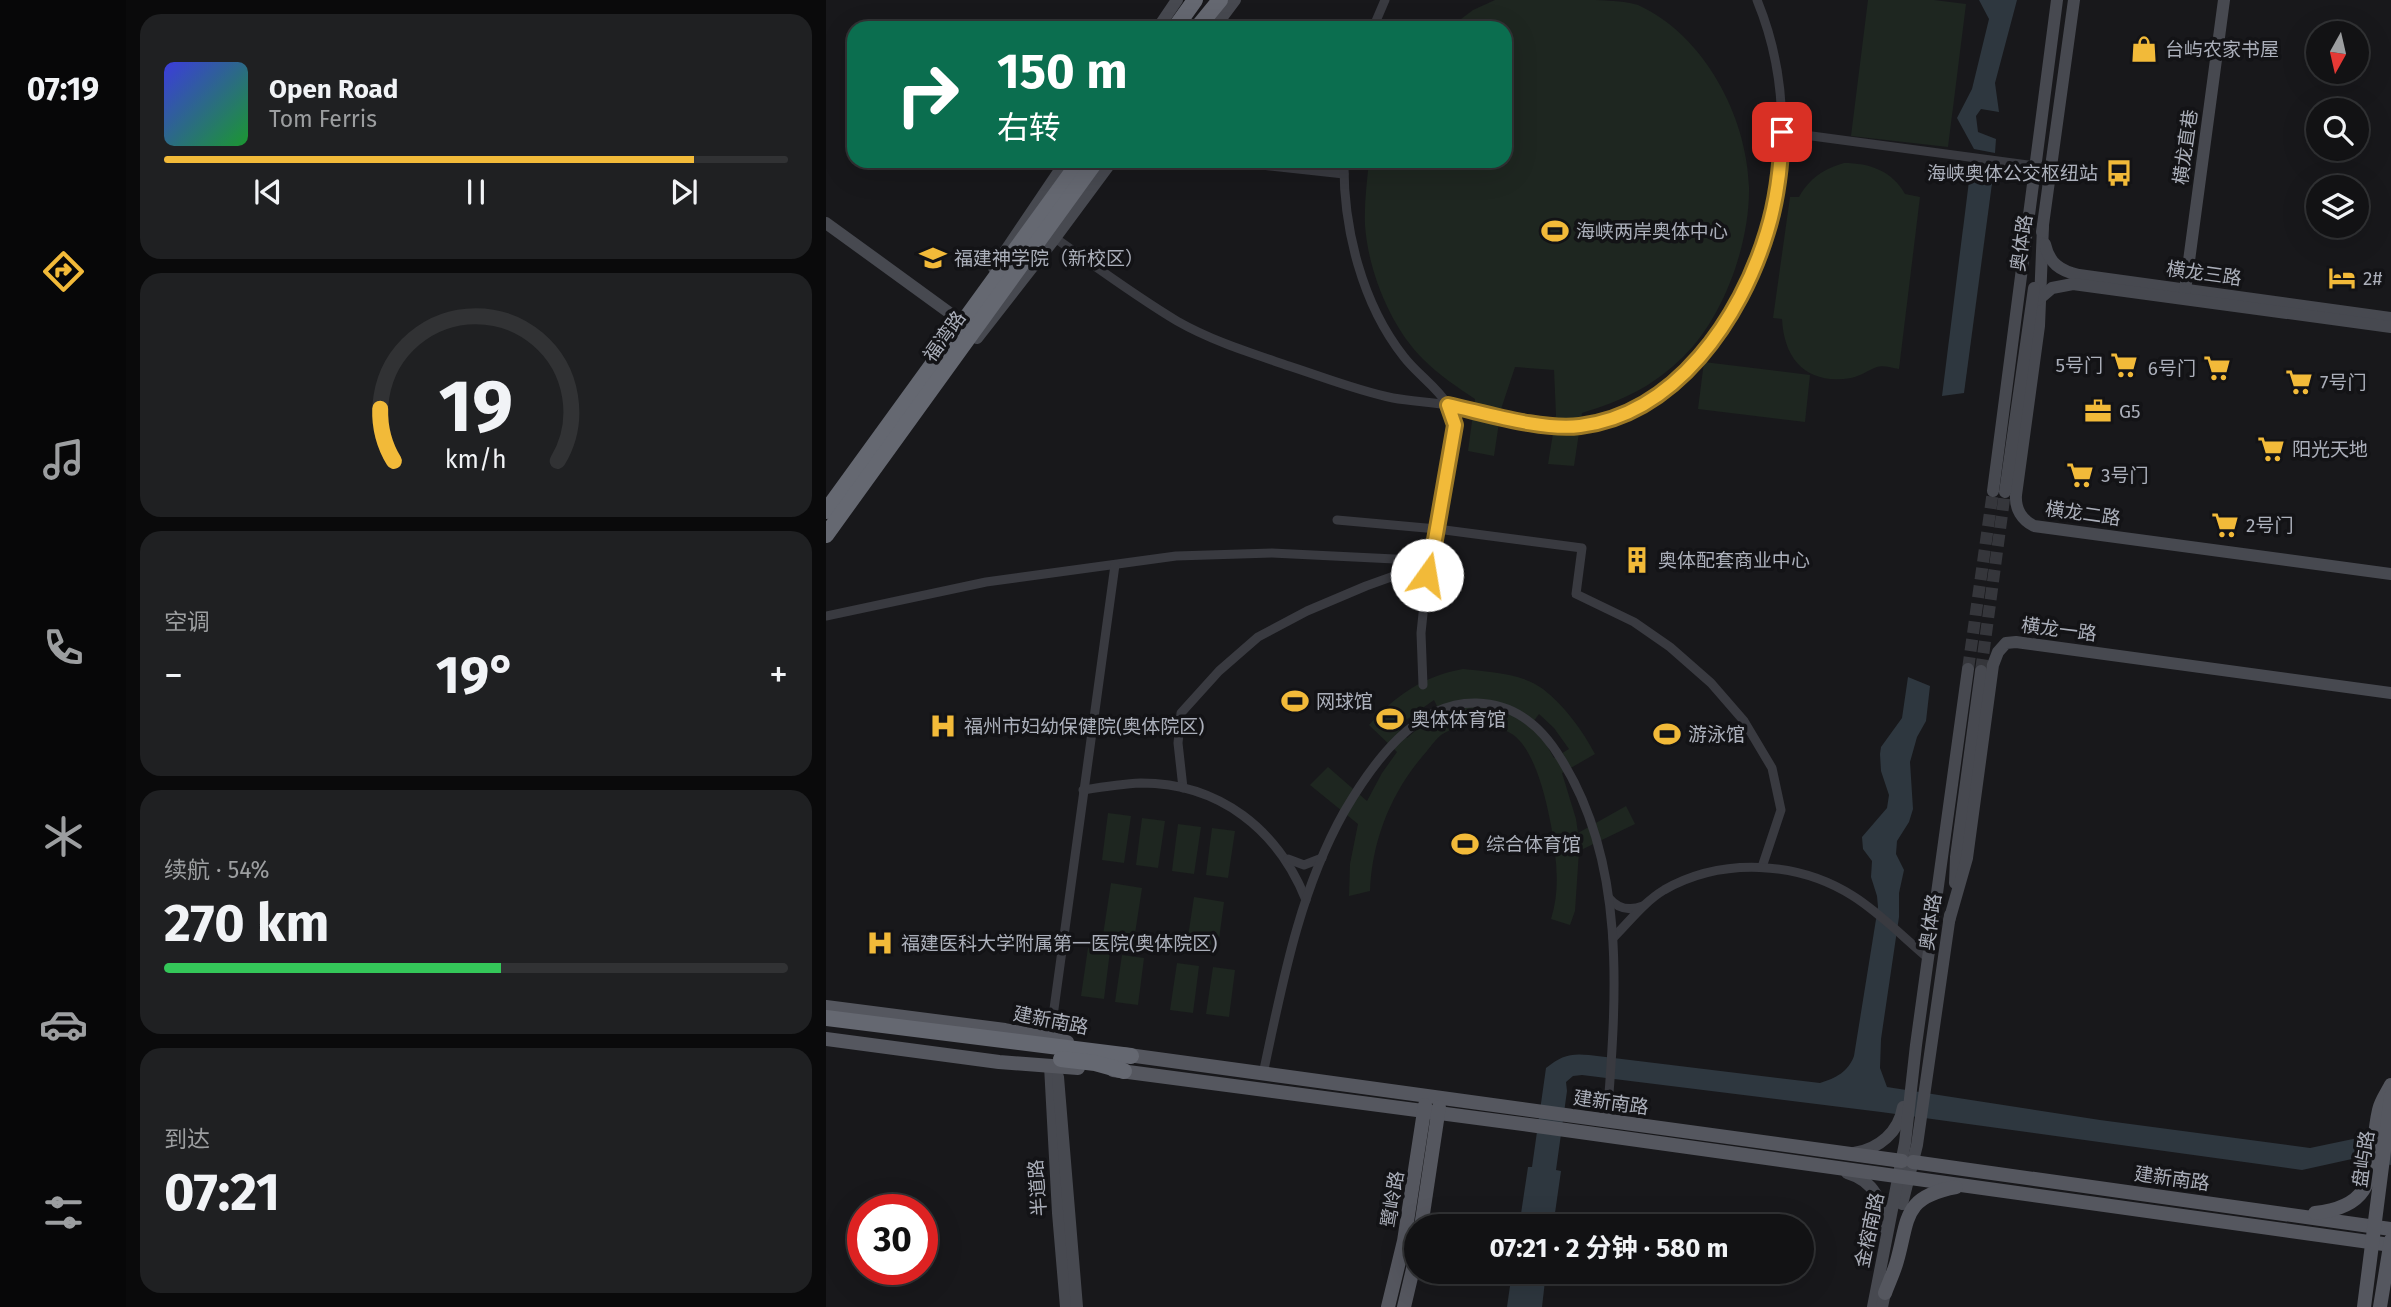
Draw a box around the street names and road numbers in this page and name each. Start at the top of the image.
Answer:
street label: 横龙直巷 [2169,108,2202,186]
street label: 奥体路 [2006,213,2037,273]
street label: 横龙三路 [2165,257,2243,290]
street label: 福湾路 [918,306,970,366]
street label: 横龙二路 [2044,497,2122,530]
street label: 横龙一路 [2020,613,2098,646]
street label: 奥体路 [1915,892,1946,952]
street label: 建新南路 [1011,1002,1090,1039]
street label: 建新南路 [1572,1086,1650,1119]
street label: 盘屿路 [2348,1129,2379,1189]
street label: 半道路 [1024,1159,1051,1217]
street label: 建新南路 [2133,1162,2211,1195]
street label: 鹭岭路 [1377,1169,1408,1229]
street label: 金榕南路 [1850,1191,1889,1270]

